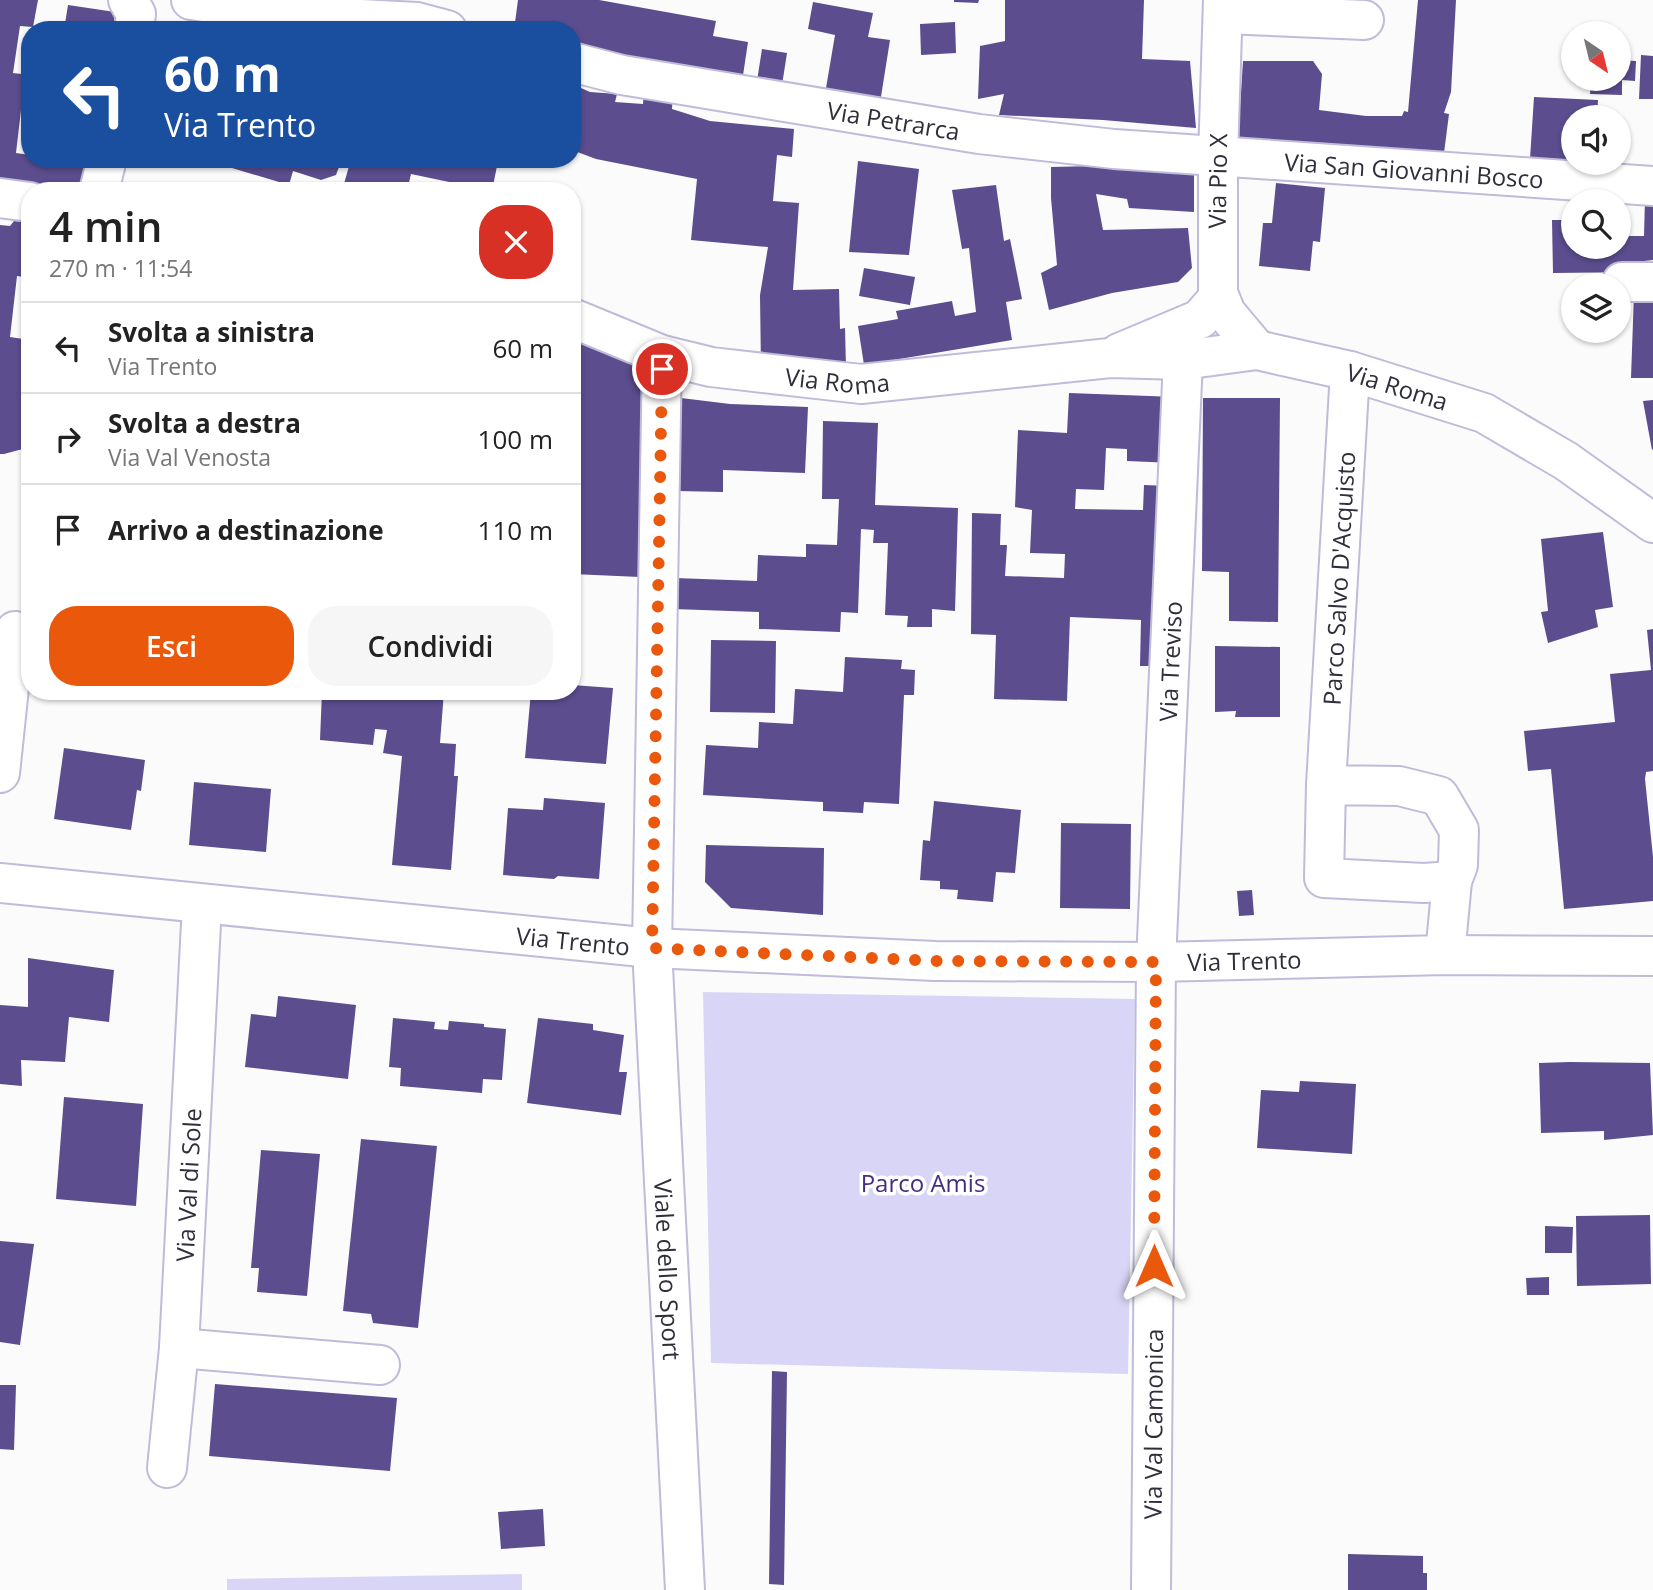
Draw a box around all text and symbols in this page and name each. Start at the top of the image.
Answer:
north arrow [1561,21,1631,91]
map controls [1561,21,1631,343]
text: 60 m [164,40,281,106]
icon: left [49,49,140,140]
street label: Via Petrarca [825,93,963,147]
text: Via Trento [164,103,316,146]
button: sound [1561,105,1631,175]
street label: Via Pio X [1200,133,1234,229]
street label: Via San Giovanni Bosco [1283,144,1545,195]
button: search [1561,189,1631,259]
text: 4 min [49,197,162,254]
button: close [479,205,553,279]
text: 270 m · 11:54 [49,252,192,284]
button: layers [1561,273,1631,343]
text: Svolta a sinistra [108,314,315,350]
icon: left [49,329,87,367]
text: 60 m [492,330,553,366]
pin [632,339,692,399]
text: Via Trento [108,350,217,382]
icon: arrive [643,350,681,388]
street label: Via Roma [1343,355,1453,417]
street label: Via Roma [784,359,891,401]
text: Svolta a destra [108,405,301,441]
icon: right [49,420,87,458]
text: 100 m [478,421,553,457]
text: Via Val Venosta [108,441,271,473]
street label: Parco Salvo D'Acquisto [1314,450,1362,706]
icon: arrive [49,511,87,549]
text: Arrivo a destinazione [108,512,384,548]
text: 110 m [478,512,553,548]
street label: Via Treviso [1150,600,1189,722]
button: Esci [49,606,294,686]
button: Condividi [308,606,553,686]
street label: Via Trento [515,918,632,962]
street label: Via Trento [1187,942,1302,978]
street label: Via Val di Sole [167,1107,208,1263]
park label: Parco Amis [861,1166,985,1199]
street label: Viale dello Sport [647,1178,690,1361]
position arrow [1117,1229,1191,1303]
street label: Via Val Camonica [1135,1329,1170,1519]

